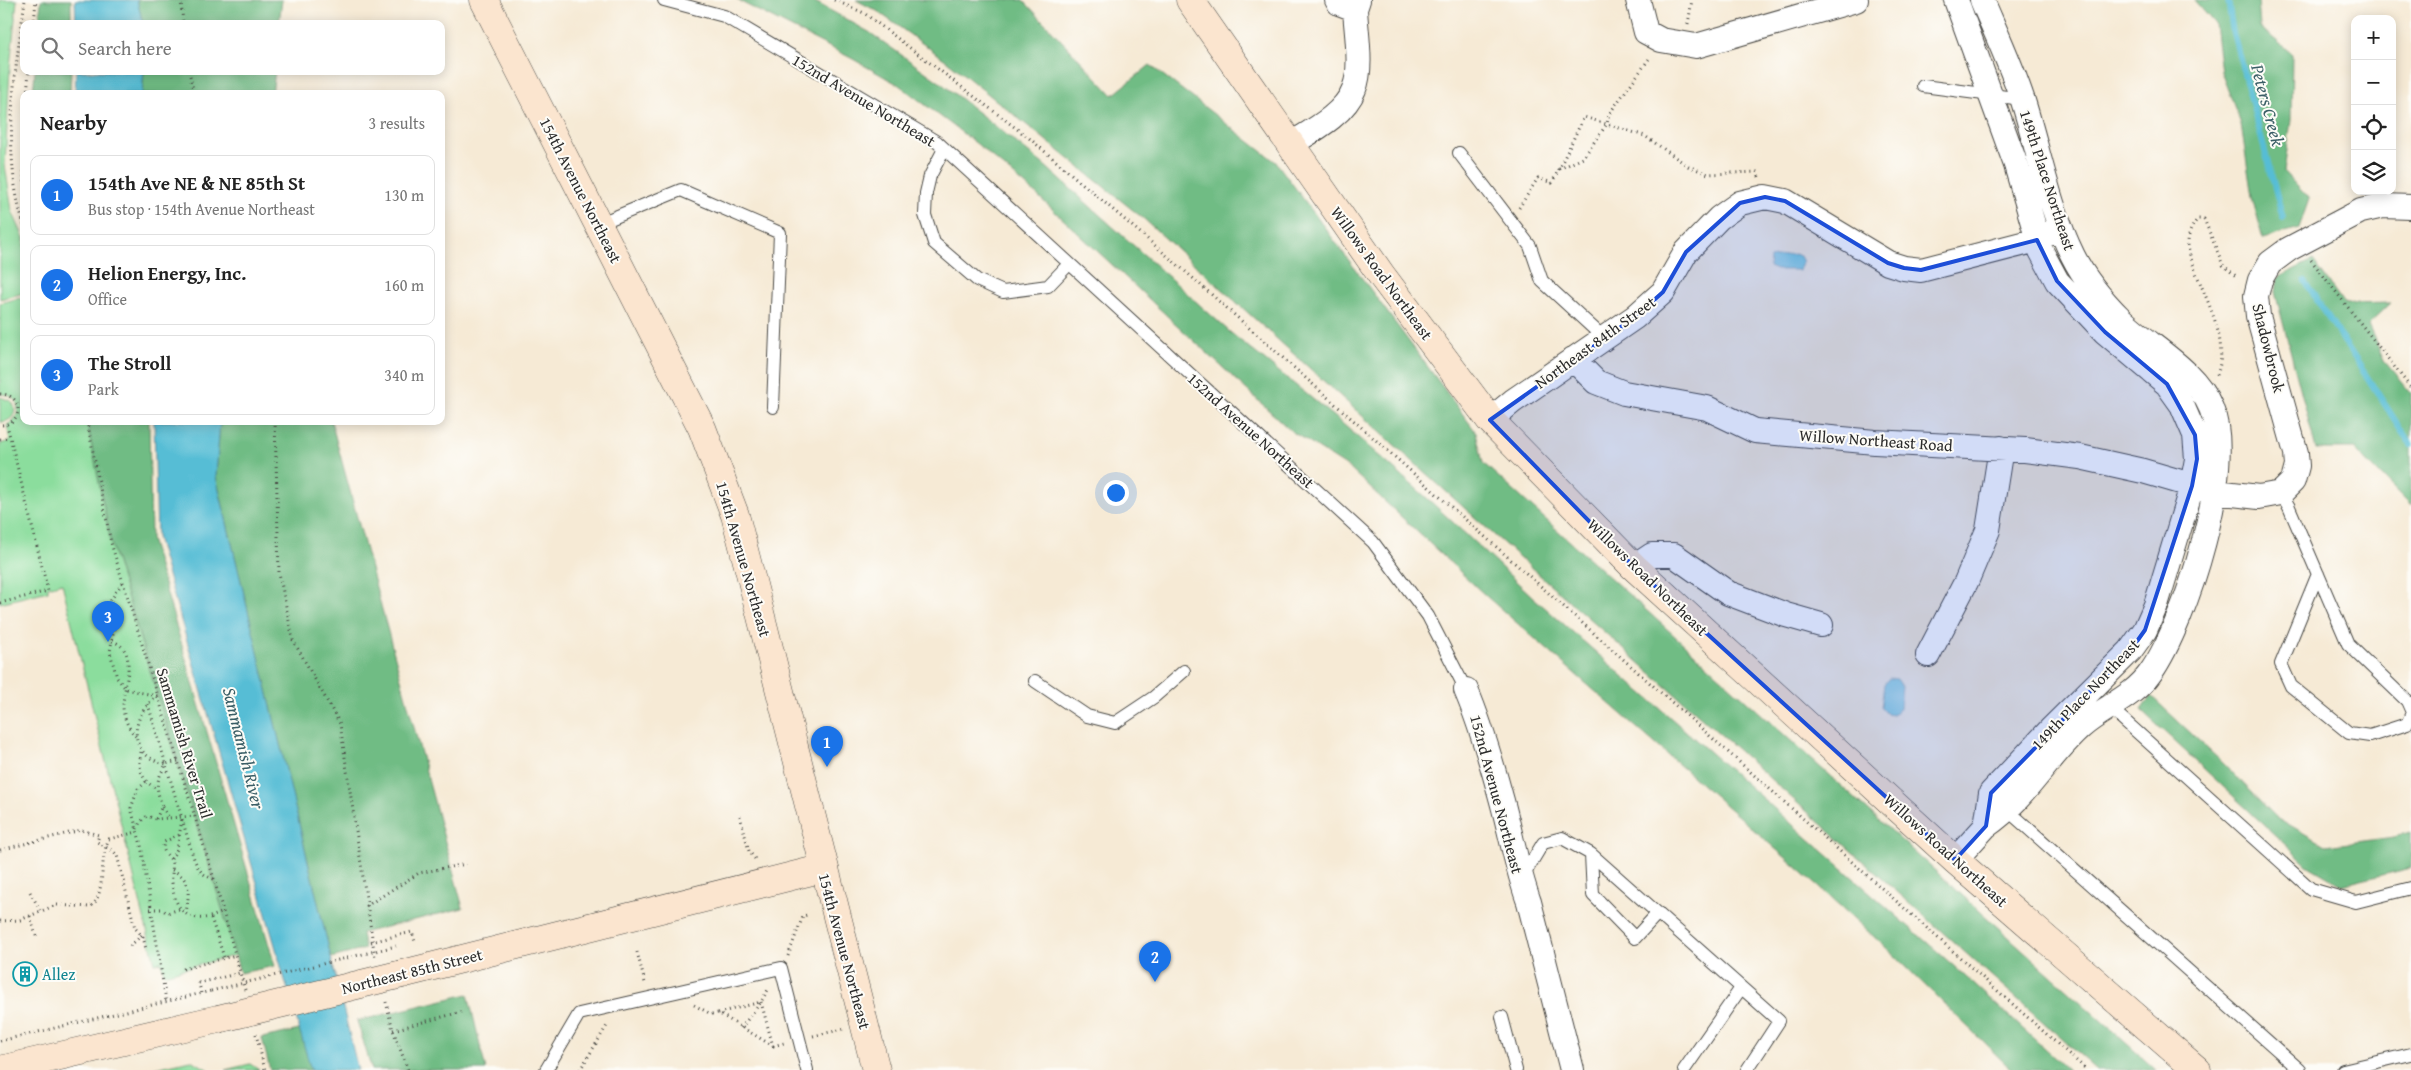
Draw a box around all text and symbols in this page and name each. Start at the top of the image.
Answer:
map controls [2351,15,2396,195]
button: + [2351,15,2396,60]
search box [20,20,445,75]
icon: search [38,34,66,62]
text: Search here [78,34,172,62]
street label: 152nd Avenue Northeast [788,48,941,153]
water label: Peters Creek [2244,60,2292,150]
button: − [2351,60,2396,105]
button: locate [2351,105,2396,150]
street label: 149th Place Northeast [2014,106,2082,254]
text: Nearby [40,107,107,138]
text: 3 results [368,111,425,135]
street label: 154th Avenue Northeast [534,113,628,267]
button: layers [2351,150,2396,195]
text: 154th Ave NE & NE 85th St [88,169,305,197]
text: 1 [53,183,61,207]
text: 130 m [384,183,424,207]
text: Bus stop · 154th Avenue Northeast [88,197,315,221]
street label: Willows Road Northeast [1325,201,1439,345]
text: Helion Energy, Inc. [88,259,246,287]
text: 2 [53,273,61,297]
text: 160 m [384,273,424,297]
text: Office [88,287,127,311]
street label: Northeast 84th Street [1530,290,1661,394]
street label: Shadowbrook [2246,301,2292,396]
text: The Stroll [88,349,171,377]
text: 3 [53,363,61,387]
text: 340 m [384,363,424,387]
street label: 152nd Avenue Northeast [1182,366,1320,494]
text: Park [88,377,119,401]
street label: Willow Northeast Road [1798,423,1954,457]
street label: 154th Avenue Northeast [710,478,778,640]
your location [1103,480,1129,506]
street label: Willows Road Northeast [1582,513,1714,642]
pin: 3 [92,601,124,642]
street label: 149th Place Northeast [2025,633,2145,755]
street label: Sammamish River Trail [151,665,219,822]
water label: Sammamish River [216,684,272,813]
street label: 152nd Avenue Northeast [1464,712,1530,877]
pin: 1 [811,726,843,767]
street label: Willows Road Northeast [1878,787,2014,913]
street label: 154th Avenue Northeast [813,870,878,1032]
pin: 2 [1139,941,1171,982]
street label: Northeast 85th Street [339,942,485,1000]
building icon: Allez [12,961,38,987]
place label: Allez [42,962,75,986]

